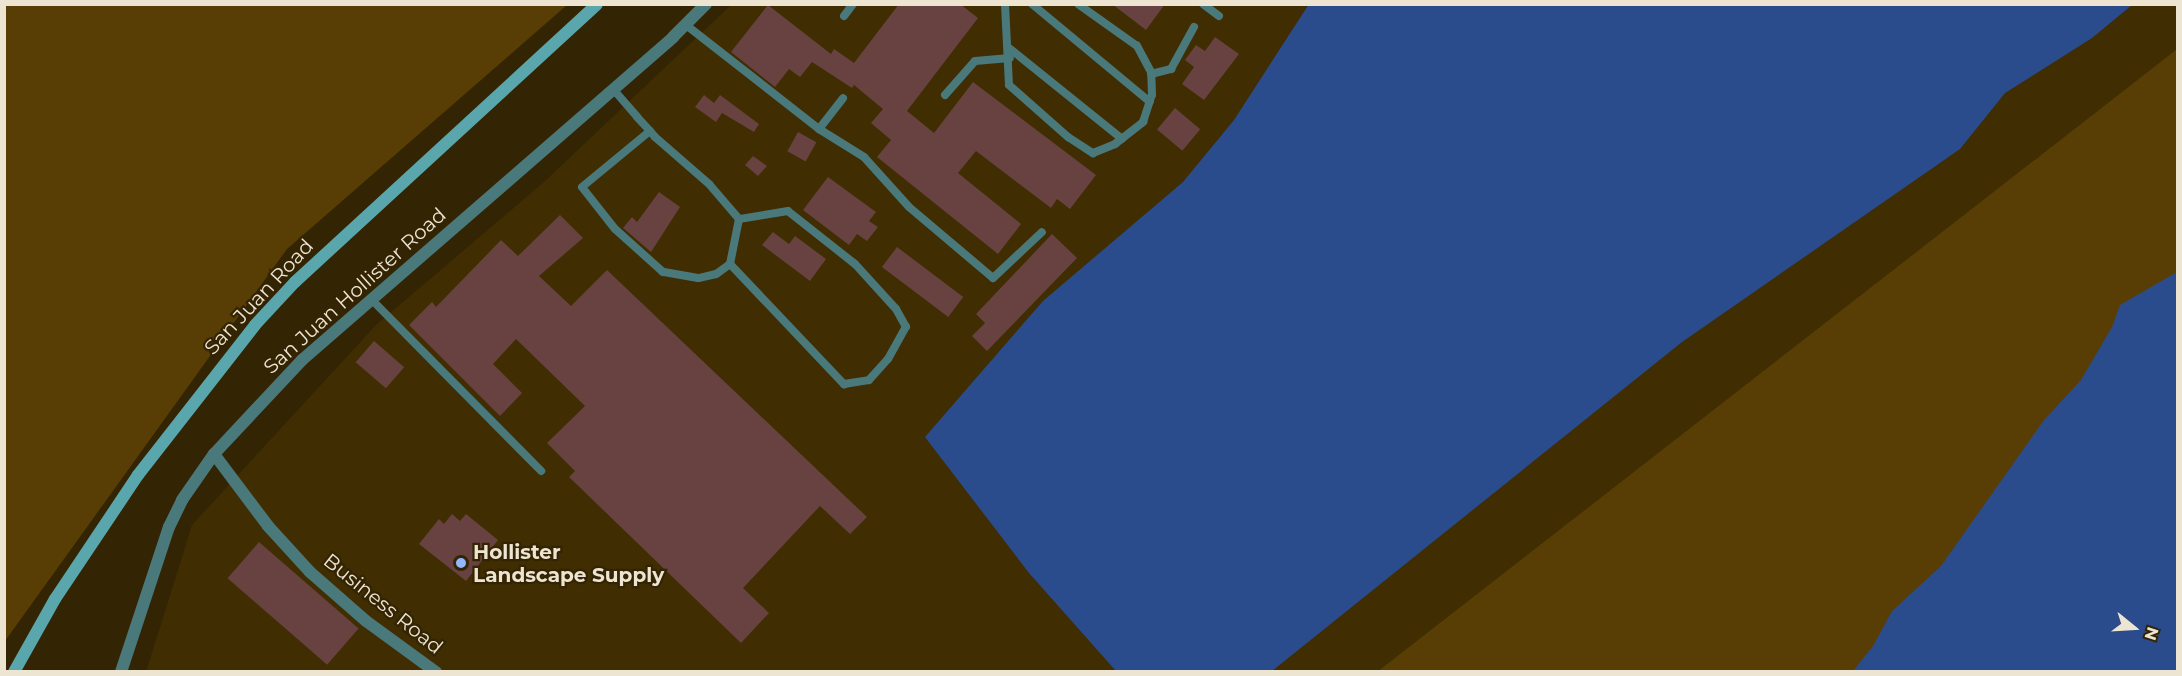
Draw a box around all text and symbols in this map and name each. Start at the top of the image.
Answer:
street label: San Juan Hollister Road [259,203,451,379]
street label: San Juan Road [199,234,319,360]
place label: Hollister Landscape Supply [473,540,664,587]
street label: Business Road [319,549,447,659]
marker: Hollister Landscape Supply [454,556,468,570]
north arrow [2104,598,2164,658]
text: N [2141,625,2163,643]

